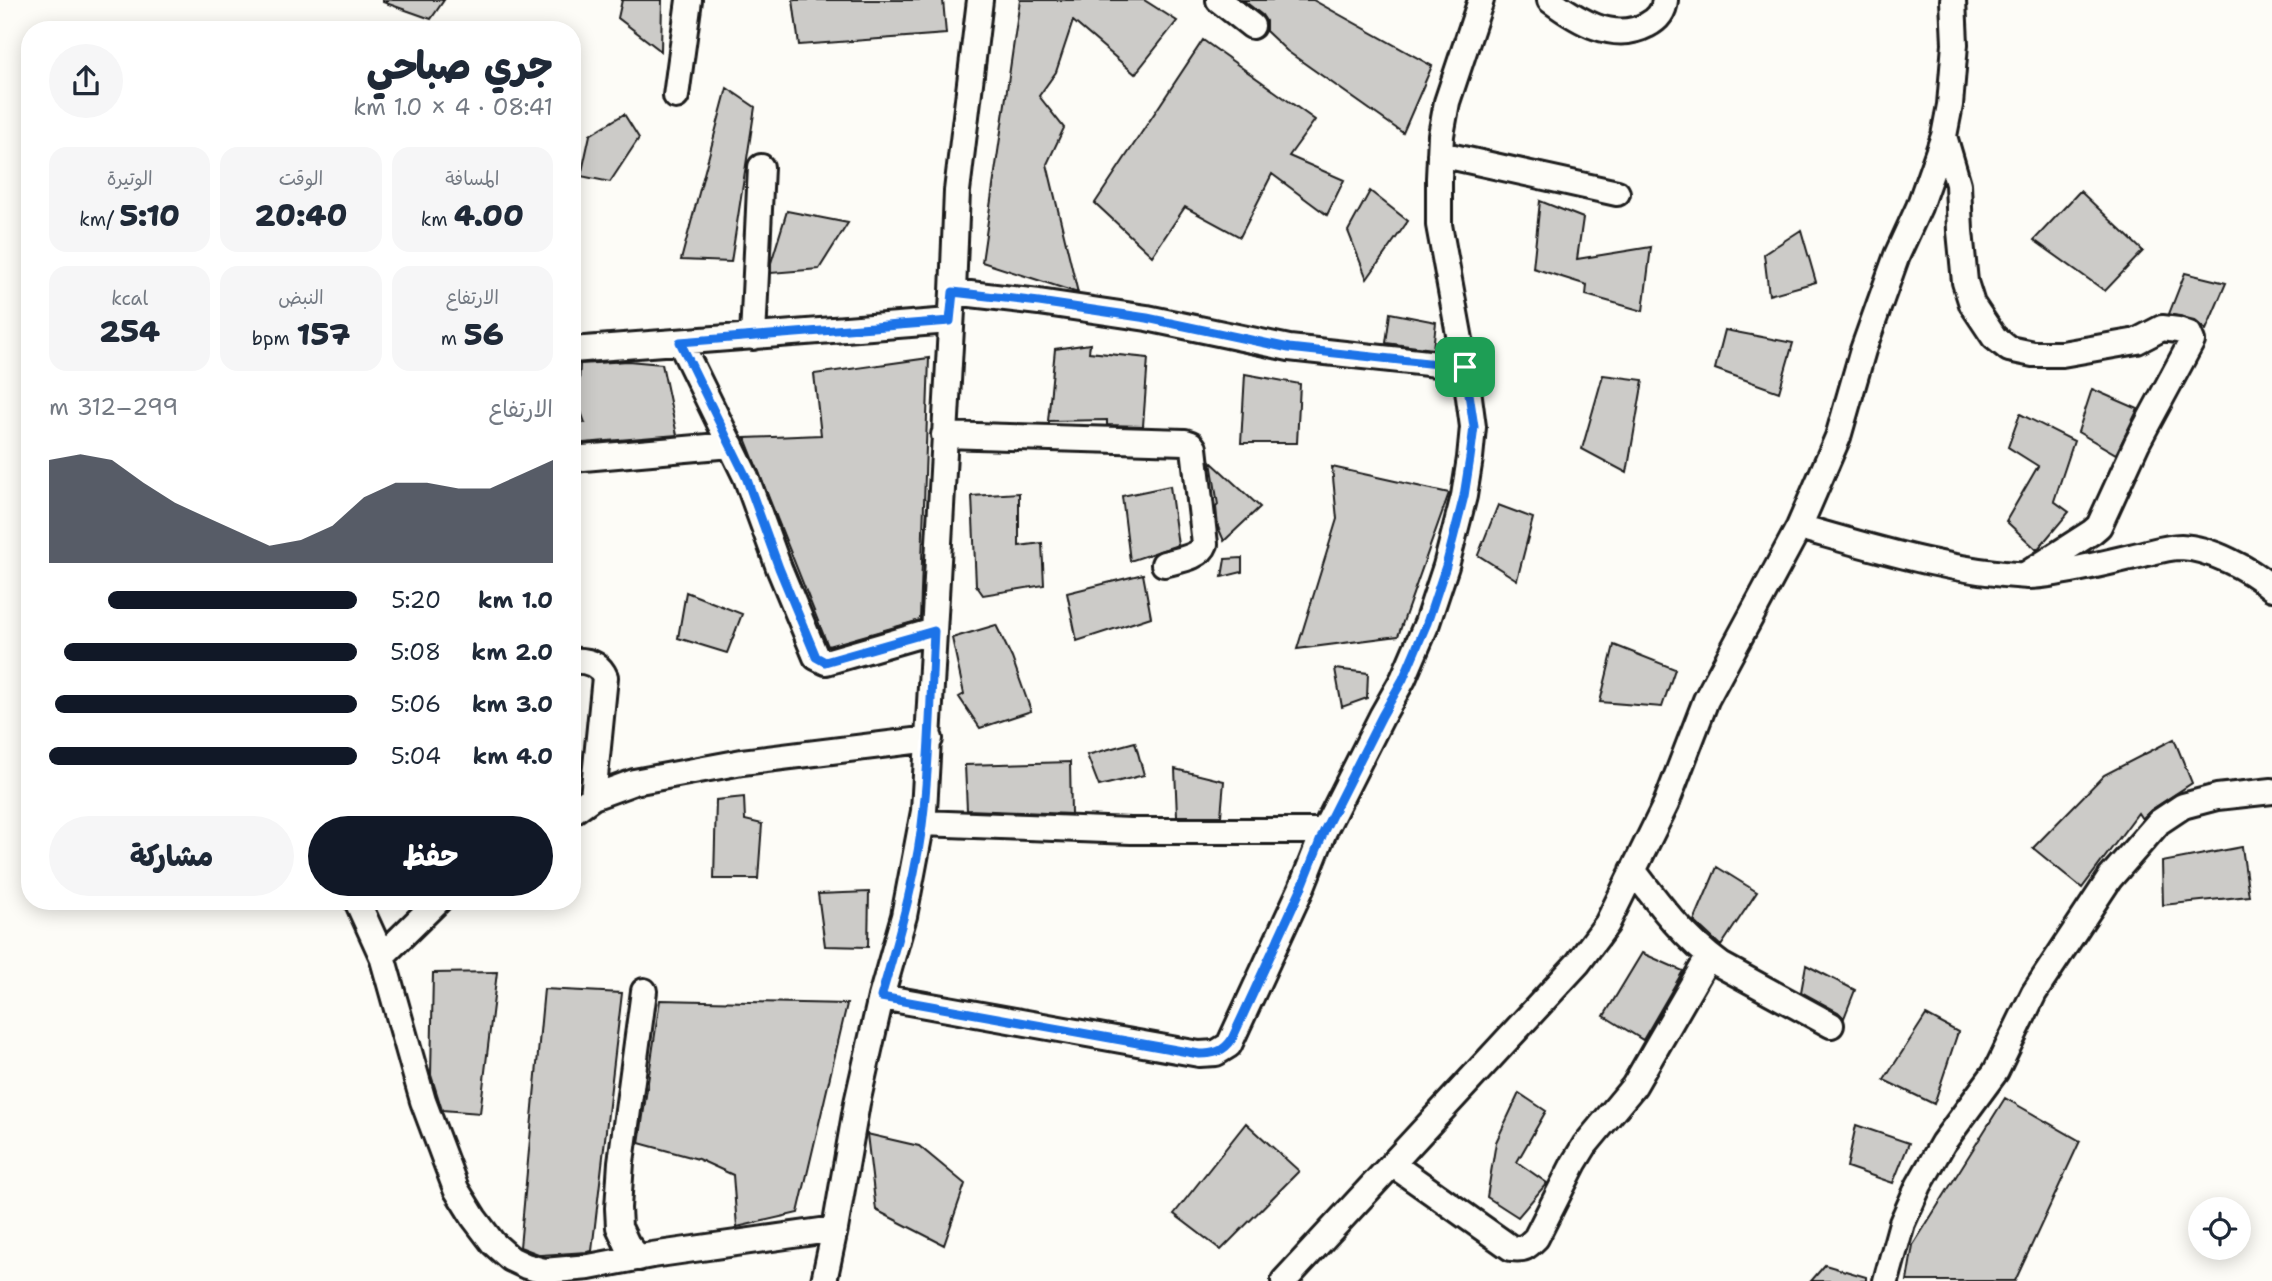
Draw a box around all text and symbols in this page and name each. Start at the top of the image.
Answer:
text: جري صباحي [367,40,553,91]
button: share [49,44,123,118]
text: 08:41 · 4 × 1.0 km [353,92,553,122]
text: الوتيرة [107,166,153,191]
text: الوقت [279,166,323,191]
text: المسافة [445,166,499,191]
text: 5:10 [119,195,180,236]
text: 20:40 [254,195,348,236]
text: 4.00 [454,195,524,236]
text: /km [79,207,119,232]
text: km [421,207,454,232]
text: النبض [278,285,324,310]
text: الارتفاع [446,285,499,310]
text: kcal [111,286,148,311]
text: 254 [99,311,160,352]
text: 157 [296,314,350,355]
text: 56 [464,314,504,355]
text: bpm [252,326,296,351]
text: m [441,326,464,351]
pin [1435,337,1495,397]
icon: arrive [1446,348,1484,386]
text: 299–312 m [49,392,178,422]
text: الارتفاع [489,394,553,424]
text: 5:20 [391,585,441,615]
text: 1.0 km [478,585,553,615]
text: 5:08 [390,637,441,667]
text: 2.0 km [471,637,553,667]
text: 5:06 [390,689,441,719]
text: 3.0 km [472,689,553,719]
text: 5:04 [391,741,441,771]
text: 4.0 km [472,741,553,771]
button: مشاركة [49,816,294,896]
button: حفظ [308,816,553,896]
map controls [2188,1197,2251,1260]
button: locate [2188,1197,2251,1260]

